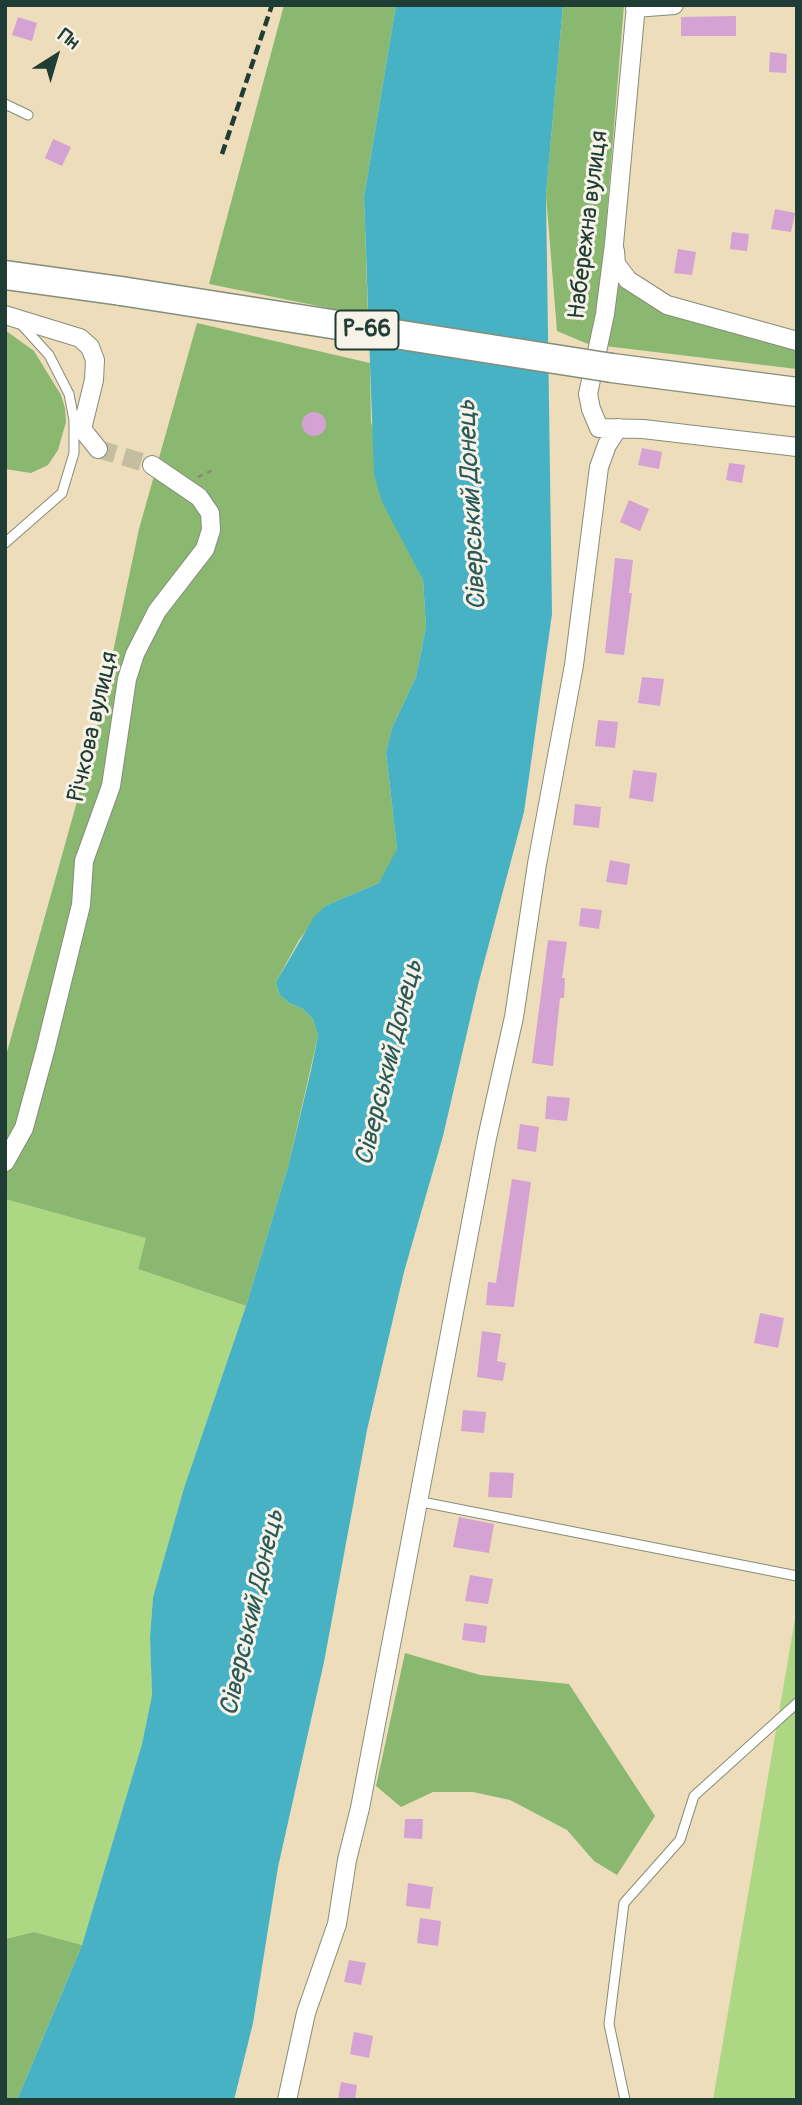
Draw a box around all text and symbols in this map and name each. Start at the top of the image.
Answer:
north arrow [21,21,91,91]
text: Пн [53,23,84,55]
street label: Набережна вулиця [563,129,615,321]
road number: Р-66 [336,310,398,350]
water label: Сіверський Донець [452,399,494,611]
street label: Річкова вулиця [63,649,125,805]
water label: Сіверський Донець [349,957,431,1169]
water label: Сіверський Донець [214,1507,292,1719]

